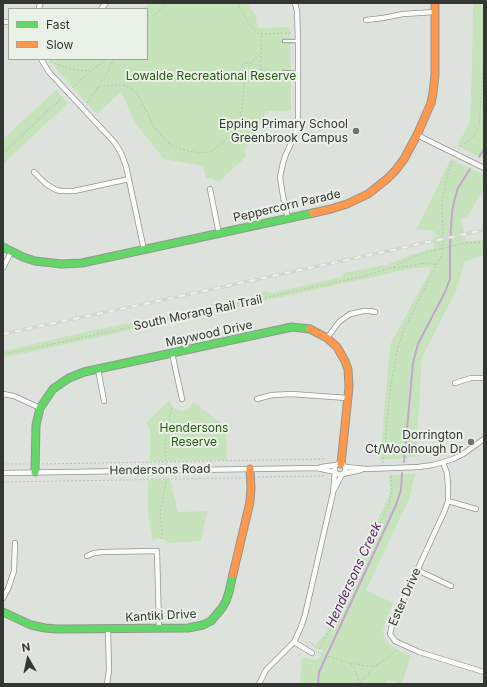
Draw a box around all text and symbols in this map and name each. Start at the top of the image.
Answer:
legend [8,8,148,60]
text: Fast [46,17,70,32]
text: Slow [46,37,73,52]
park label: Lowalde Recreational Reserve [126,69,296,83]
place label: Epping Primary School Greenbrook Campus [219,117,348,145]
marker: Epping Primary School Greenbrook Campus [351,126,361,136]
street label: Peppercorn Parade [232,187,342,225]
street label: South Morang Rail Trail [132,292,264,334]
street label: Maywood Drive [164,318,254,350]
park label: Hendersons Reserve [160,421,228,449]
place label: Dorrington Ct/Woolnough Dr [365,428,463,456]
marker: Dorrington Ct/Woolnough Dr [466,437,476,447]
street label: Hendersons Road [109,462,211,478]
water label: Hendersons Creek [323,520,385,630]
street label: Ester Drive [386,566,424,628]
street label: Kantiki Drive [125,607,197,625]
north arrow [8,639,48,679]
text: N [21,640,31,655]

